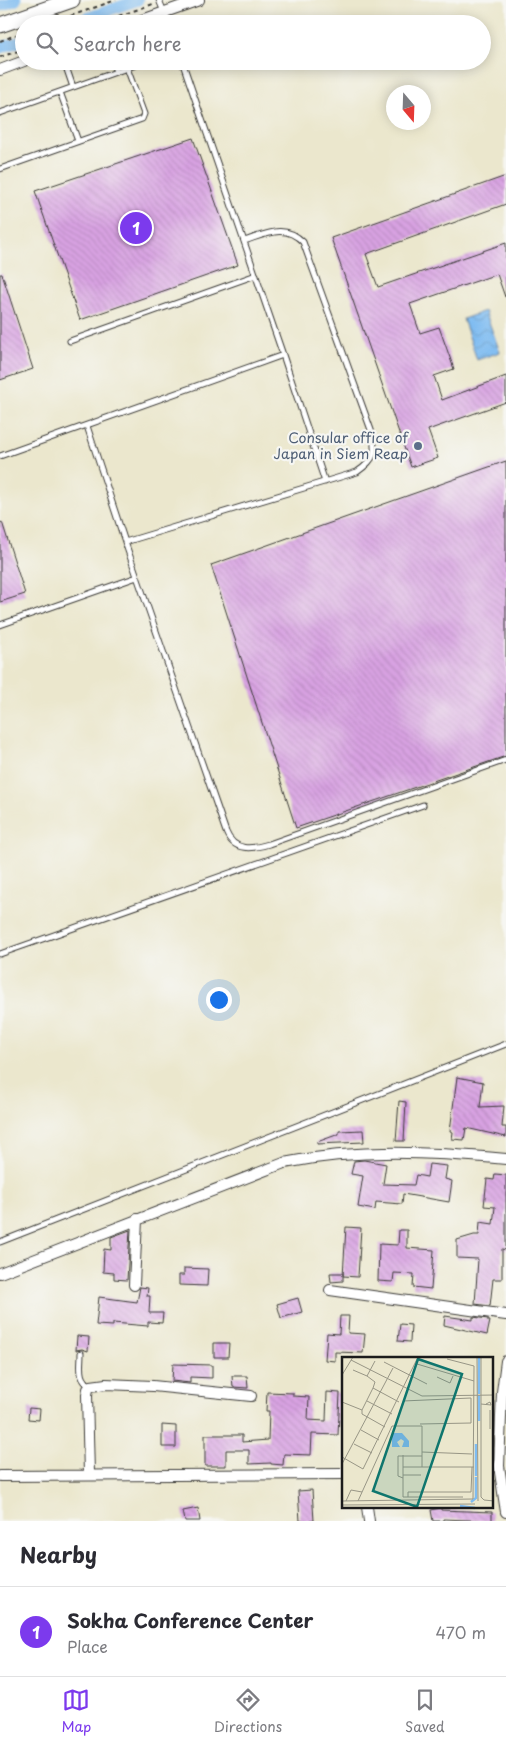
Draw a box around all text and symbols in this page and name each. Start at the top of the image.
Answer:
search box [15,15,491,70]
icon: search [33,29,61,57]
text: Search here [73,29,182,57]
north arrow [386,85,431,130]
pin: 1 [120,209,152,247]
place label: Consular office of Japan in Siem Reap [273,427,409,464]
marker: Consular office of Japan in Siem Reap [412,440,424,452]
your location [206,987,232,1013]
inset map [342,1357,494,1508]
text: Nearby [20,1538,97,1570]
text: Sokha Conference Center [67,1606,313,1634]
text: 1 [32,1620,40,1644]
text: 470 m [436,1620,486,1644]
text: Place [67,1634,108,1658]
tab: Map [61,1686,91,1737]
tab: Directions [214,1686,282,1737]
tab: Saved [405,1686,445,1737]

